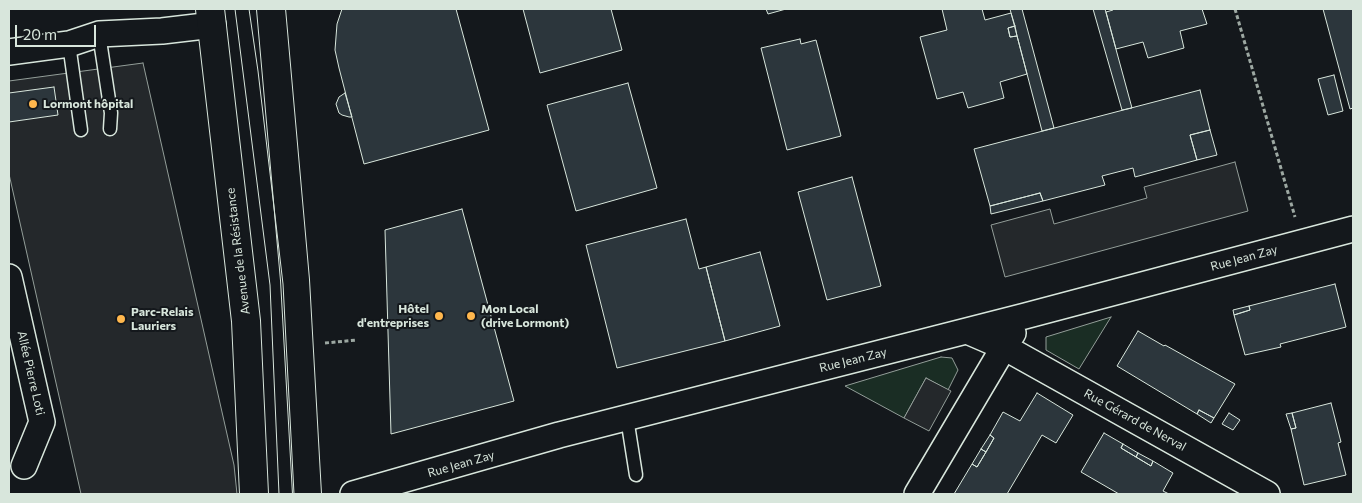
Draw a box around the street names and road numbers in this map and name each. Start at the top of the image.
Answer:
street label: Avenue de la Résistance [223,187,253,315]
street label: Rue Jean Zay [1209,242,1279,274]
street label: Allée Pierre Loti [14,329,48,417]
street label: Rue Jean Zay [818,345,888,375]
street label: Rue Gérard de Nerval [1082,386,1188,454]
street label: Rue Jean Zay [426,448,496,480]

